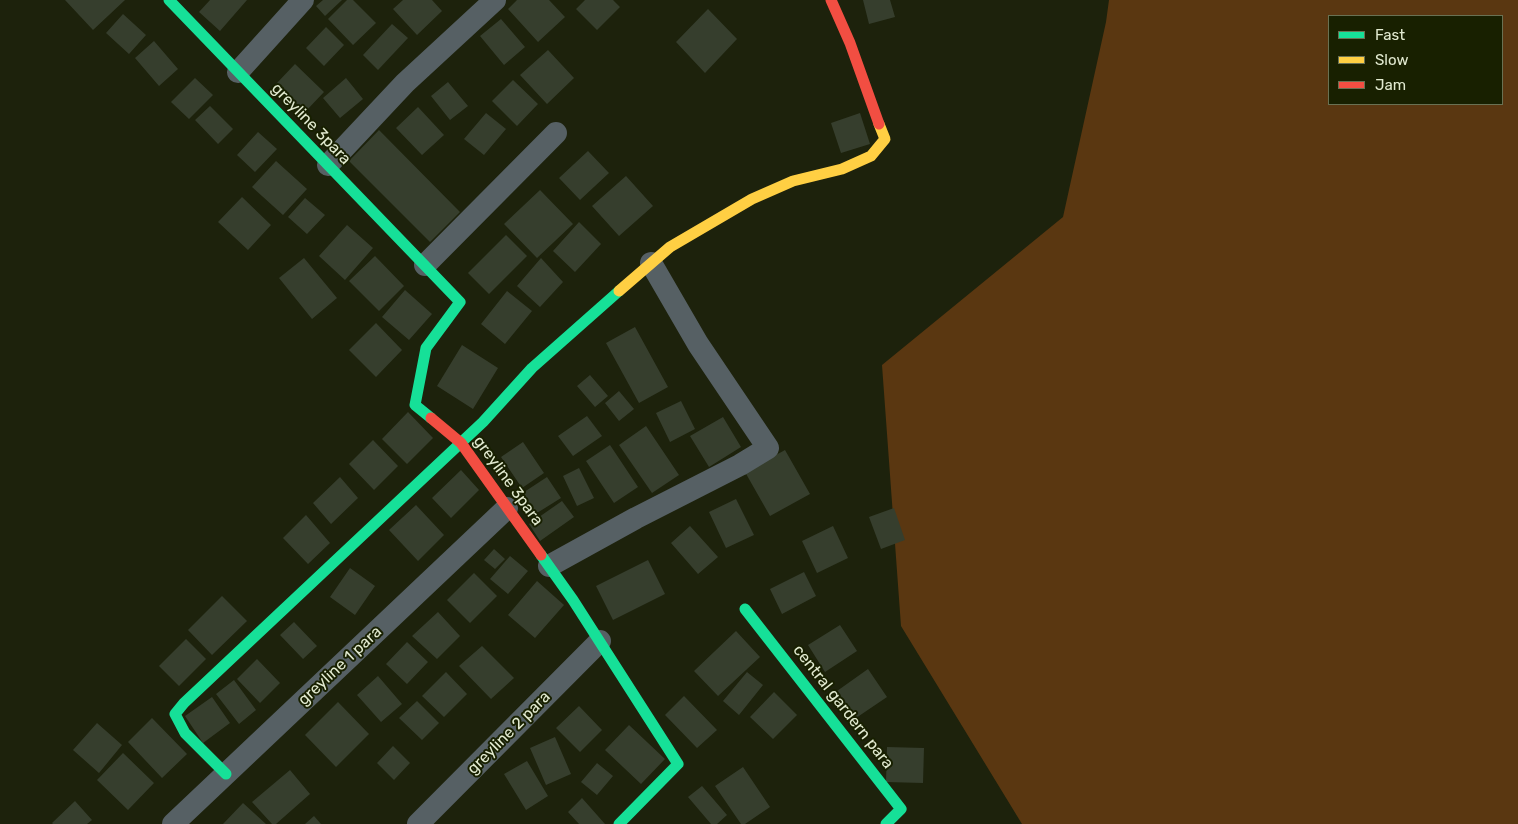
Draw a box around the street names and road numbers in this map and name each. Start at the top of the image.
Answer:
street label: greyline 3para [267,79,355,169]
street label: greyline 3para [469,432,547,530]
street label: greyline 1 para [294,622,386,710]
street label: central gardern para [789,641,897,773]
street label: greyline 2 para [463,687,555,779]

